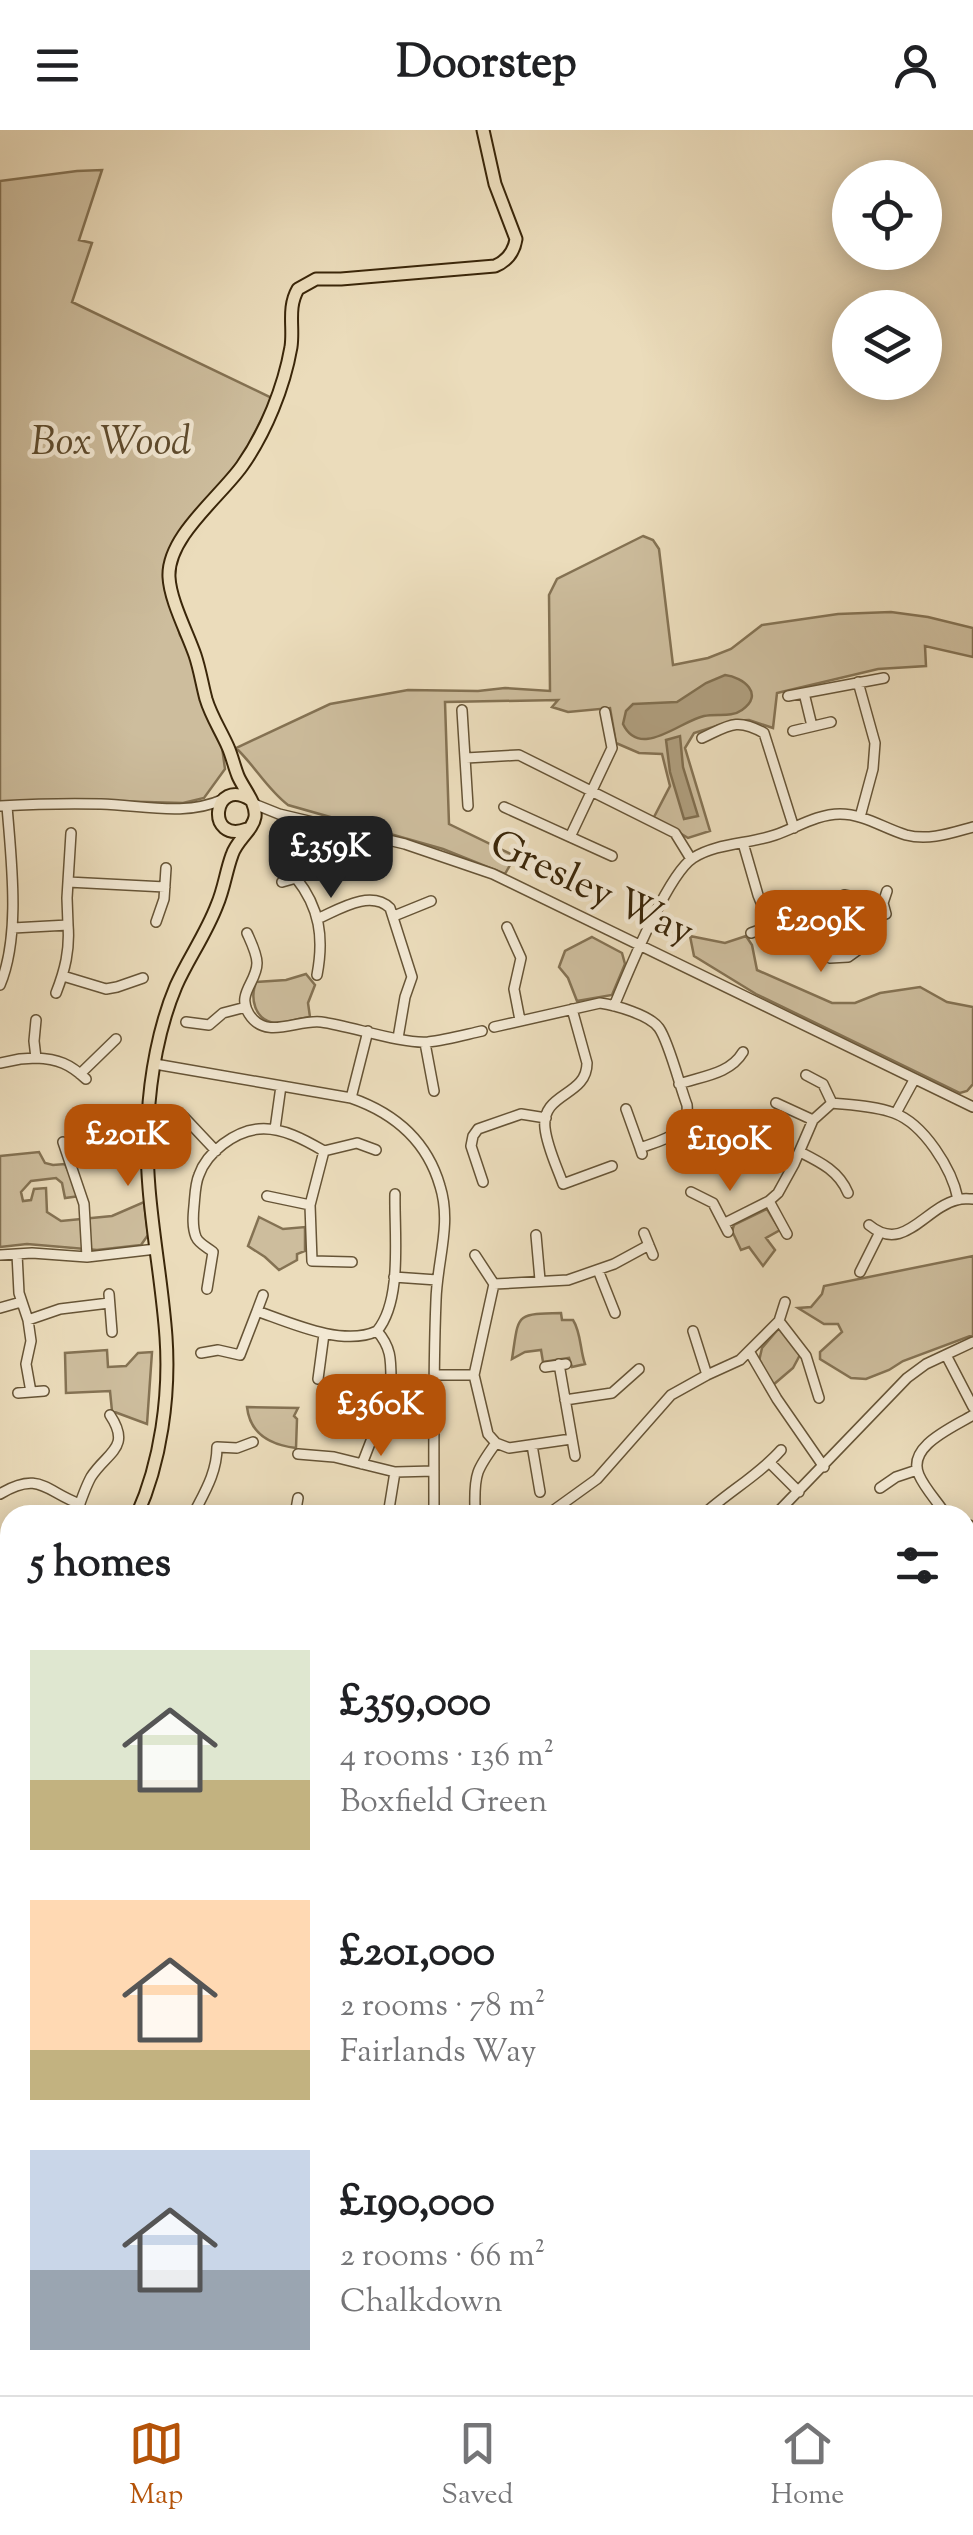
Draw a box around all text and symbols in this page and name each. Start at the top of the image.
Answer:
text: Doorstep [396,33,577,98]
icon: menu [30,38,85,93]
icon: person [888,38,943,93]
map controls [832,160,942,400]
button: locate [832,160,942,270]
button: layers [832,290,942,400]
park label: Box Wood [31,416,191,473]
pin: £359K [261,816,401,901]
street label: Gresley Way [480,818,702,962]
text: £359K [291,825,371,871]
pin: £209K [751,890,891,975]
text: £209K [777,899,865,945]
pin: £201K [58,1104,198,1189]
pin: £190K [660,1109,800,1194]
text: £201K [86,1113,170,1159]
text: £190K [688,1118,772,1164]
pin: £360K [311,1374,451,1459]
text: £360K [338,1383,424,1429]
text: 5 homes [30,1535,171,1595]
icon: filters [890,1538,945,1593]
text: £359,000 [340,1674,491,1734]
icon: home [110,1690,230,1810]
text: 4 rooms · 136 m² [340,1734,554,1780]
text: Boxfield Green [340,1780,547,1826]
text: £201,000 [340,1924,495,1984]
icon: home [110,1940,230,2060]
text: 2 rooms · 78 m² [340,1984,546,2030]
text: Fairlands Way [340,2030,536,2076]
text: £190,000 [340,2174,495,2234]
icon: home [110,2190,230,2310]
text: 2 rooms · 66 m² [340,2234,545,2280]
text: Chalkdown [340,2280,503,2326]
tab: Map [129,2416,184,2516]
tab: Saved [441,2416,513,2516]
tab: Home [771,2416,844,2516]

